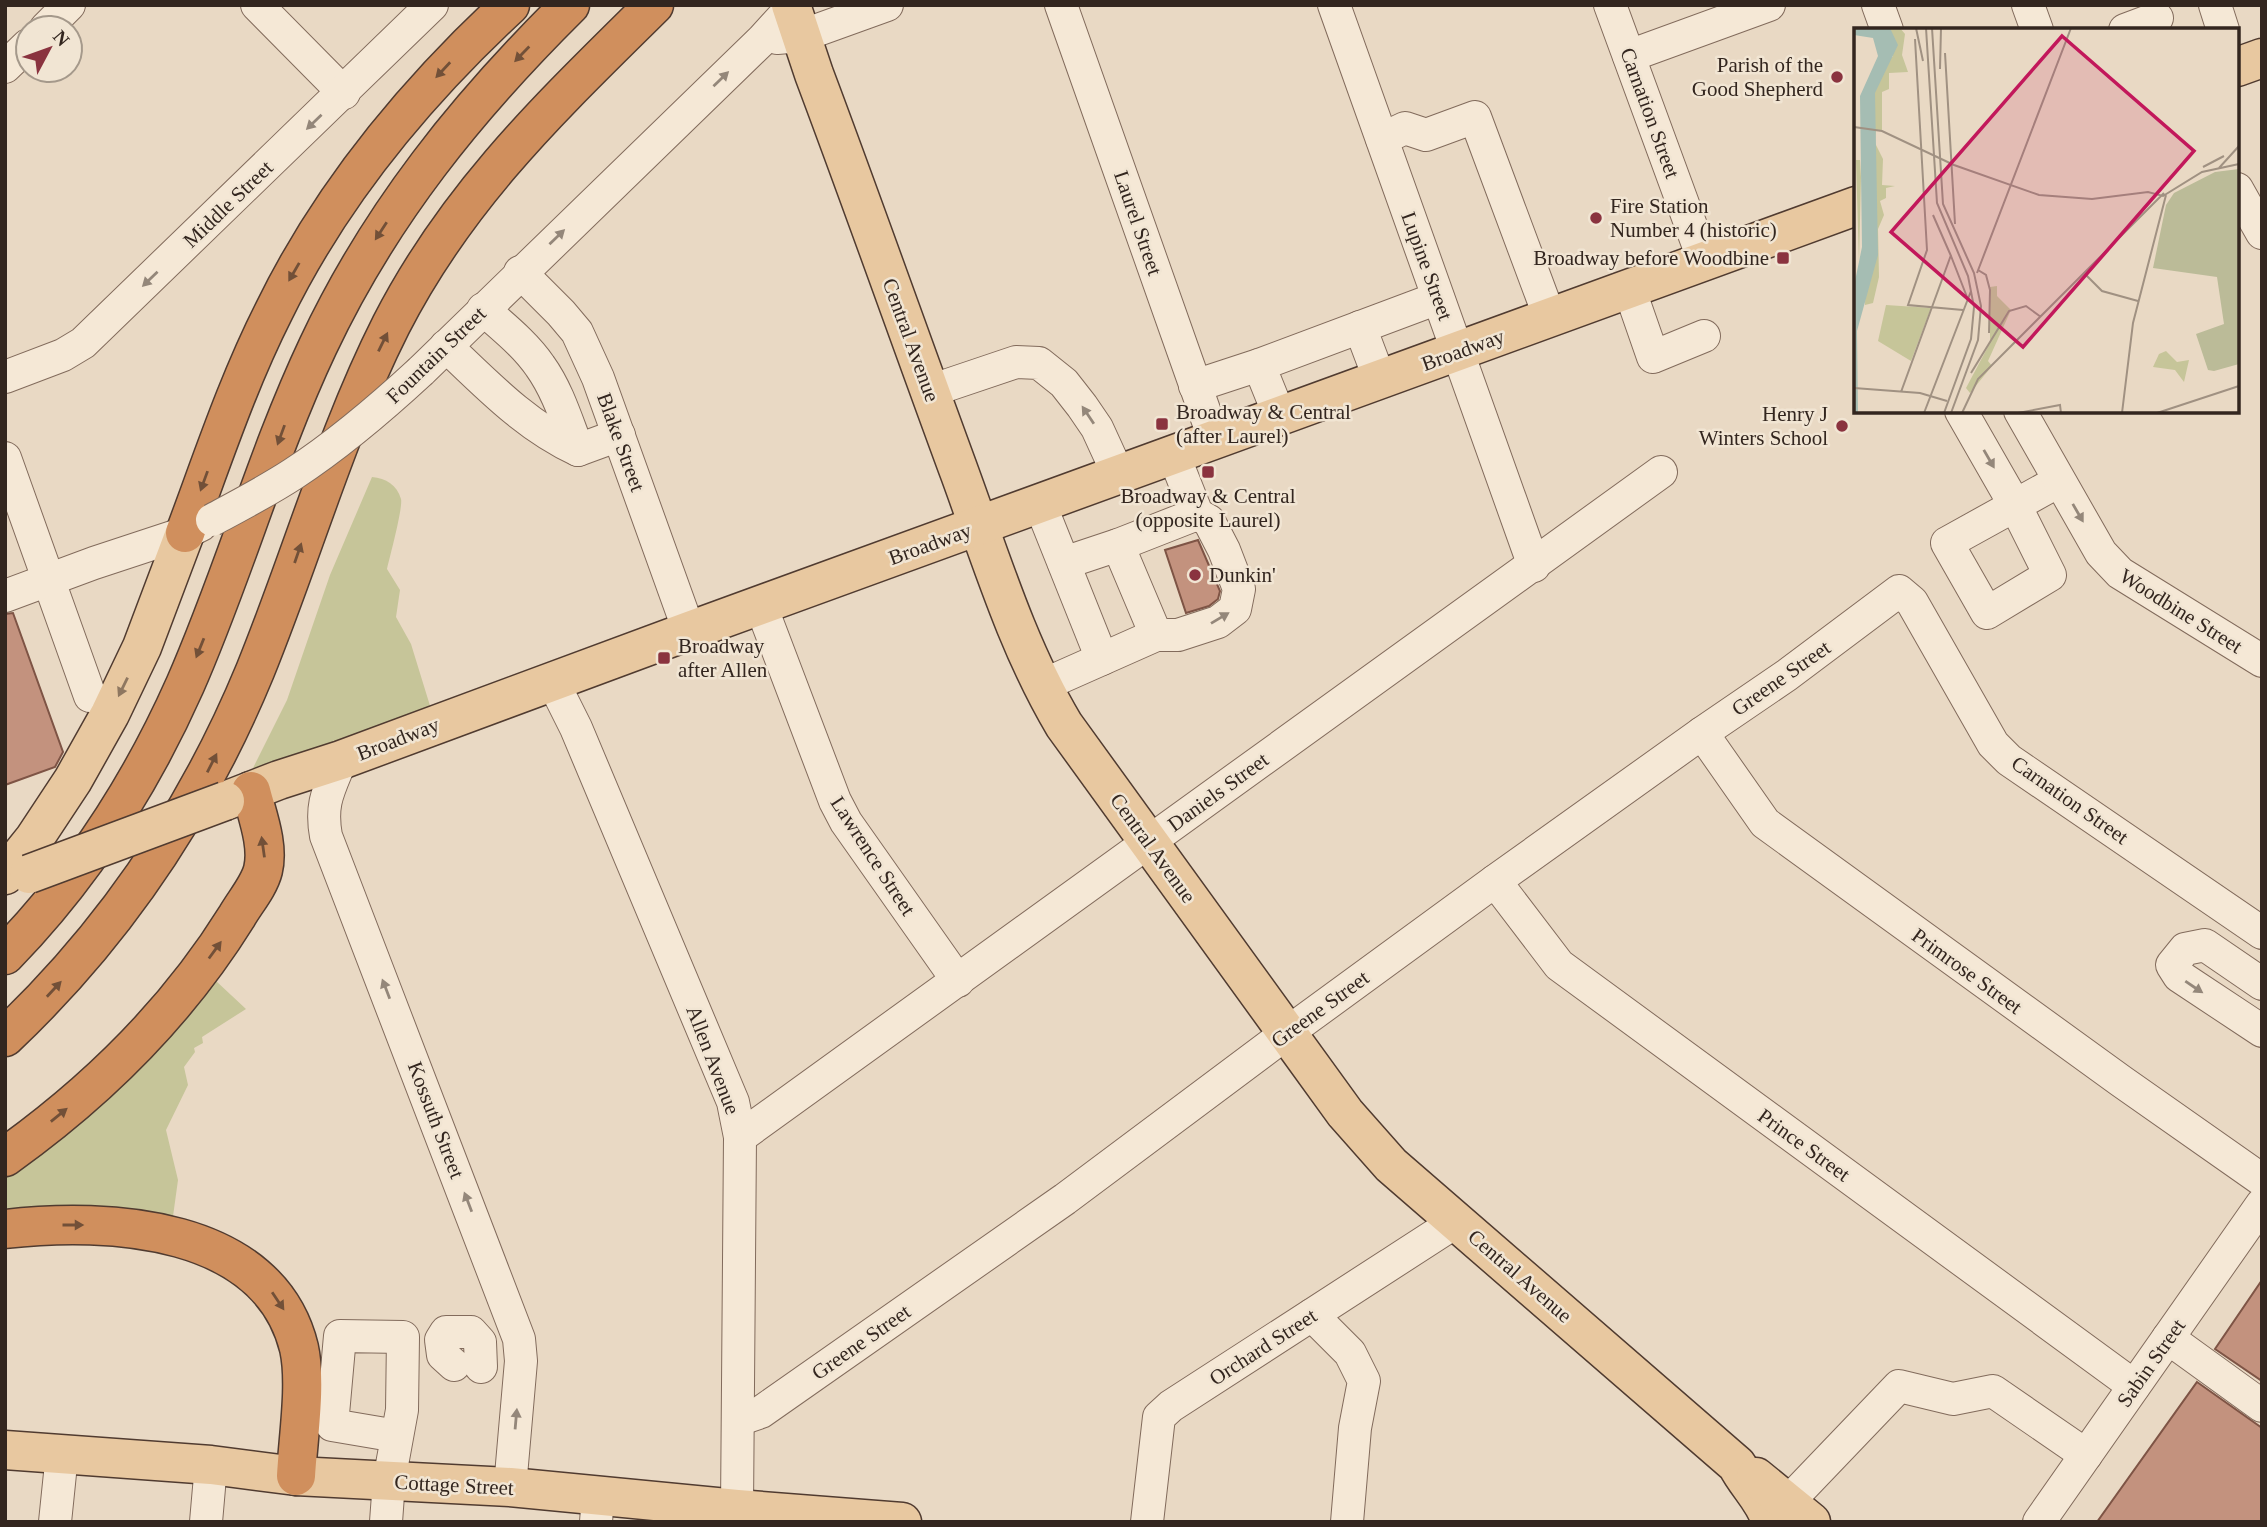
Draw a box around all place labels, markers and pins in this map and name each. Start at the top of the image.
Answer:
place label: Parish of the Good Shepherd [1692,53,1823,101]
marker: Parish of the Good Shepherd [1829,69,1845,85]
place label: Fire Station Number 4 (historic) [1610,194,1777,242]
marker: Fire Station Number 4 (historic) [1588,210,1604,226]
place label: Broadway before Woodbine [1533,246,1769,270]
marker: Broadway before Woodbine [1775,250,1791,266]
place label: Broadway & Central (after Laurel) [1176,400,1351,448]
place label: Henry J Winters School [1699,402,1828,450]
marker: Broadway & Central (after Laurel) [1154,416,1170,432]
marker: Henry J Winters School [1834,418,1850,434]
marker: Broadway & Central (opposite Laurel) [1200,464,1216,480]
place label: Broadway & Central (opposite Laurel) [1121,484,1296,532]
place label: Dunkin' [1209,563,1276,587]
marker: Dunkin' [1187,567,1203,583]
place label: Broadway after Allen [678,634,768,682]
marker: Broadway after Allen [656,650,672,666]

